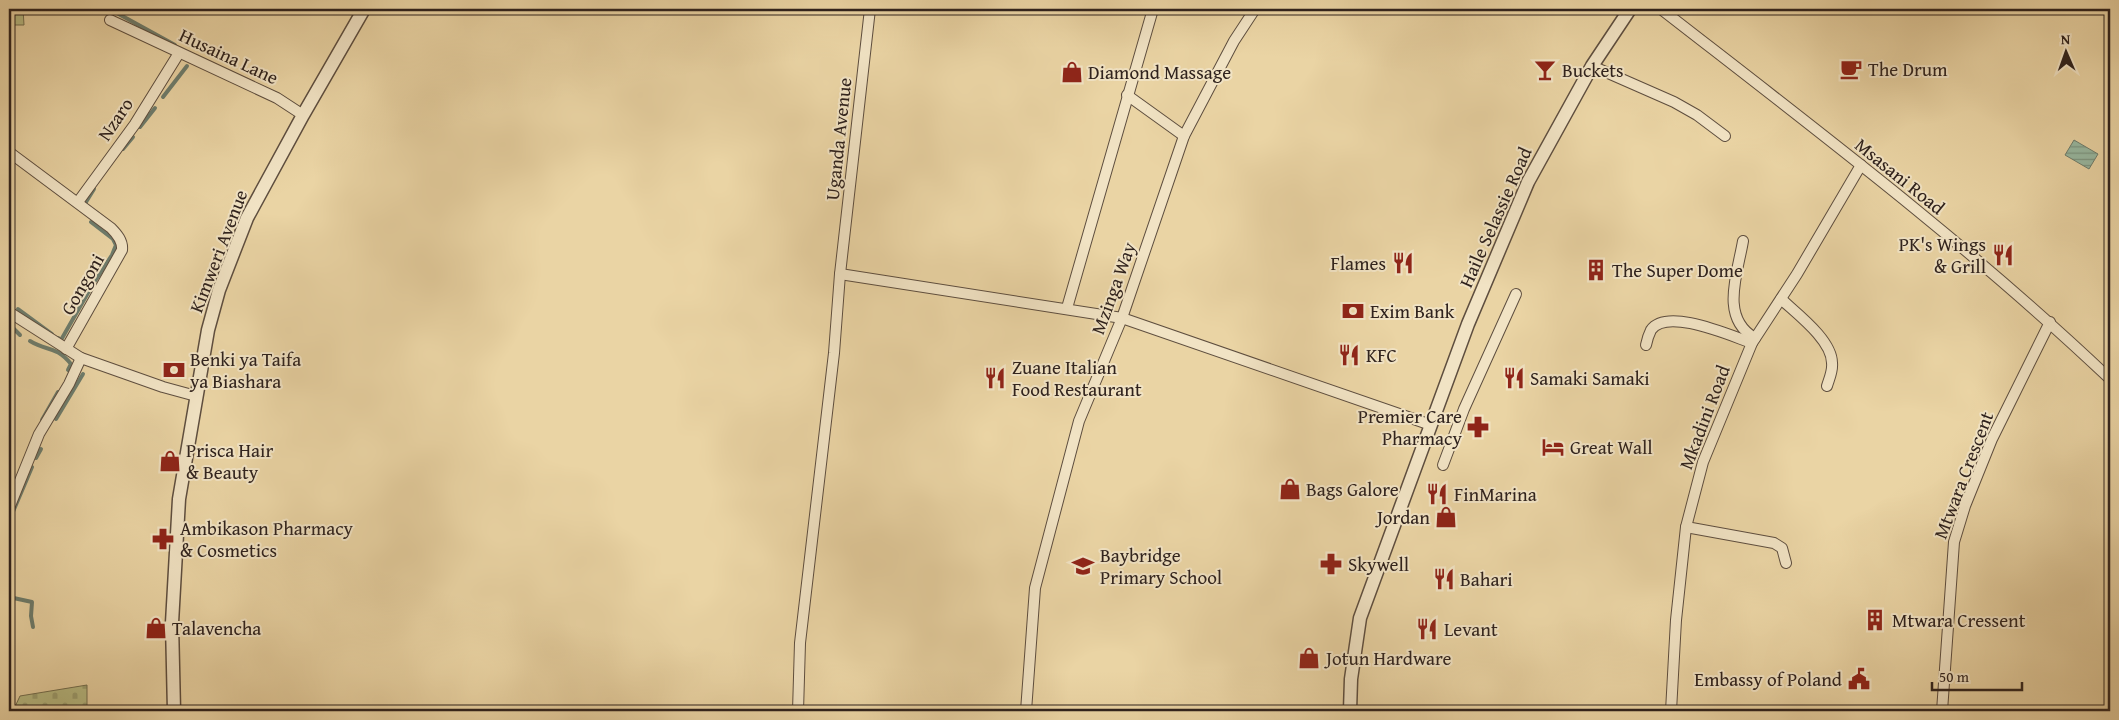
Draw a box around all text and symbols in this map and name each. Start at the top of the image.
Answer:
street label: Husaina Lane [175,21,283,91]
north arrow [2042,28,2092,78]
text: N [2061,29,2071,49]
place label: The Drum [1868,55,1948,83]
place label: Buckets [1562,56,1624,84]
cafe icon: The Drum [1838,56,1864,82]
bar icon: Buckets [1532,57,1558,83]
place label: Diamond Massage [1088,58,1231,86]
shop icon: Diamond Massage [1059,59,1085,85]
street label: Uganda Avenue [818,76,858,202]
street label: Nzaro [90,92,140,146]
street label: Msasani Road [1849,131,1952,222]
street label: Haile Selassie Road [1451,141,1539,292]
street label: Kimweri Avenue [182,185,254,317]
place label: PK's Wings & Grill [1899,230,1986,280]
street label: Mzinga Way [1083,237,1143,338]
restaurant icon: PK's Wings & Grill [1990,242,2016,268]
street label: Gongoni [53,248,111,320]
place label: Flames [1330,249,1386,277]
restaurant icon: Flames [1390,250,1416,276]
place label: The Super Dome [1612,256,1743,284]
building icon: The Super Dome [1583,257,1609,283]
place label: Exim Bank [1370,297,1455,325]
bank icon: Exim Bank [1340,298,1366,324]
place label: KFC [1366,341,1397,369]
restaurant icon: KFC [1336,342,1362,368]
place label: Benki ya Taifa ya Biashara [189,345,301,395]
place label: Zuane Italian Food Restaurant [1012,353,1142,403]
bank icon: Benki ya Taifa ya Biashara [161,357,187,383]
street label: Mkadini Road [1671,360,1737,473]
place label: Samaki Samaki [1530,364,1650,392]
restaurant icon: Zuane Italian Food Restaurant [982,365,1008,391]
restaurant icon: Samaki Samaki [1501,365,1527,391]
place label: Premier Care Pharmacy [1358,402,1463,452]
street label: Mtwara Crescent [1926,407,2000,543]
pharmacy icon: Premier Care Pharmacy [1465,414,1491,440]
place label: Great Wall [1570,433,1653,461]
hotel icon: Great Wall [1540,434,1566,460]
place label: Prisca Hair & Beauty [186,436,273,486]
shop icon: Prisca Hair & Beauty [157,448,183,474]
place label: Bags Galore [1306,475,1399,503]
shop icon: Bags Galore [1277,476,1303,502]
place label: FinMarina [1454,480,1537,508]
restaurant icon: FinMarina [1424,481,1450,507]
place label: Jordan [1375,503,1430,531]
shop icon: Jordan [1433,504,1459,530]
place label: Ambikason Pharmacy & Cosmetics [180,514,354,564]
pharmacy icon: Ambikason Pharmacy & Cosmetics [150,526,176,552]
place label: Baybridge Primary School [1100,541,1222,591]
place label: Skywell [1348,550,1409,578]
pharmacy icon: Skywell [1318,551,1344,577]
school or university icon: Baybridge Primary School [1070,553,1096,579]
place label: Bahari [1460,565,1513,593]
restaurant icon: Bahari [1431,566,1457,592]
place label: Mtwara Cressent [1892,606,2026,634]
building icon: Mtwara Cressent [1862,607,1888,633]
place label: Talavencha [172,614,261,642]
shop icon: Talavencha [143,615,169,641]
place label: Levant [1444,615,1498,643]
restaurant icon: Levant [1414,616,1440,642]
place label: Jotun Hardware [1324,644,1452,672]
shop icon: Jotun Hardware [1296,645,1322,671]
scale bar [1932,660,2022,692]
place label: Embassy of Poland [1694,665,1843,693]
public building icon: Embassy of Poland [1846,666,1872,692]
text: 50 m [1939,666,1970,687]

